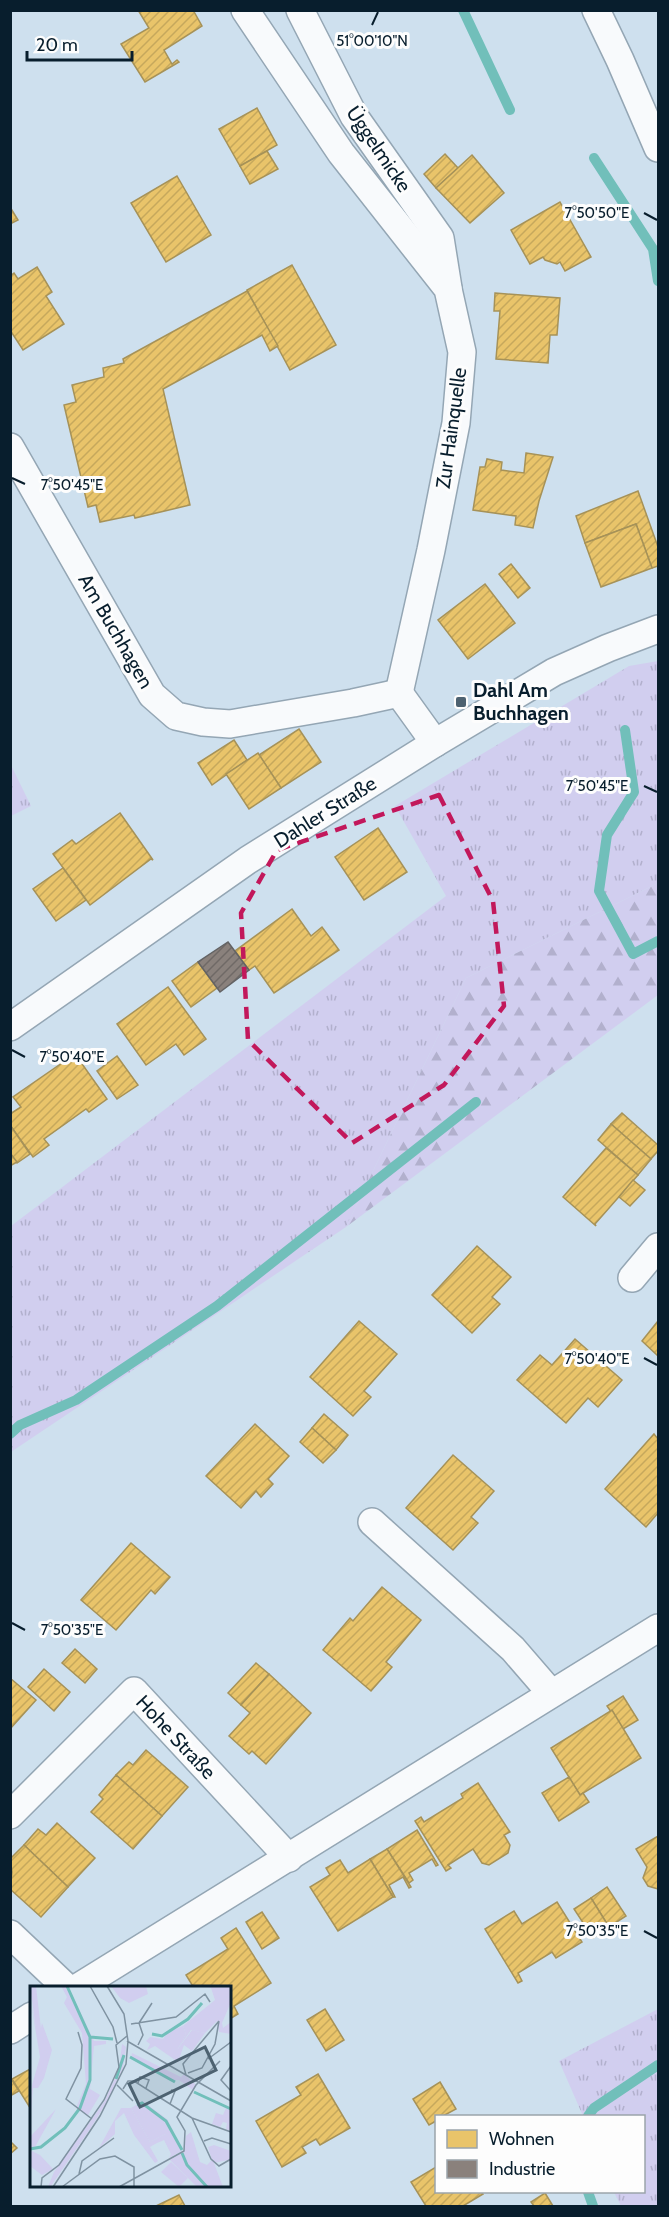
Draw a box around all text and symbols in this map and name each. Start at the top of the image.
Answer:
scale bar [27,24,132,62]
text: 51°00'10"N [336,32,408,50]
text: 20 m [36,34,78,56]
street label: Üggelmicke [341,101,417,197]
text: 7°50'50"E [565,204,629,222]
street label: Zur Hainquelle [431,366,471,490]
text: 7°50'45"E [41,476,103,494]
street label: Am Buchhagen [74,569,158,693]
place label: Dahl Am Buchhagen [473,678,569,725]
marker: Dahl Am Buchhagen [454,695,468,709]
street label: Dahler Straße [269,771,381,853]
text: 7°50'45"E [566,777,628,795]
text: 7°50'40"E [39,1048,105,1066]
text: 7°50'40"E [564,1350,630,1368]
text: 7°50'35"E [41,1621,103,1639]
street label: Hohe Straße [131,1690,221,1784]
text: 7°50'35"E [566,1922,628,1940]
inset map [30,1986,231,2187]
legend [435,2115,645,2193]
text: Wohnen [489,2128,554,2150]
text: Industrie [489,2158,555,2180]

